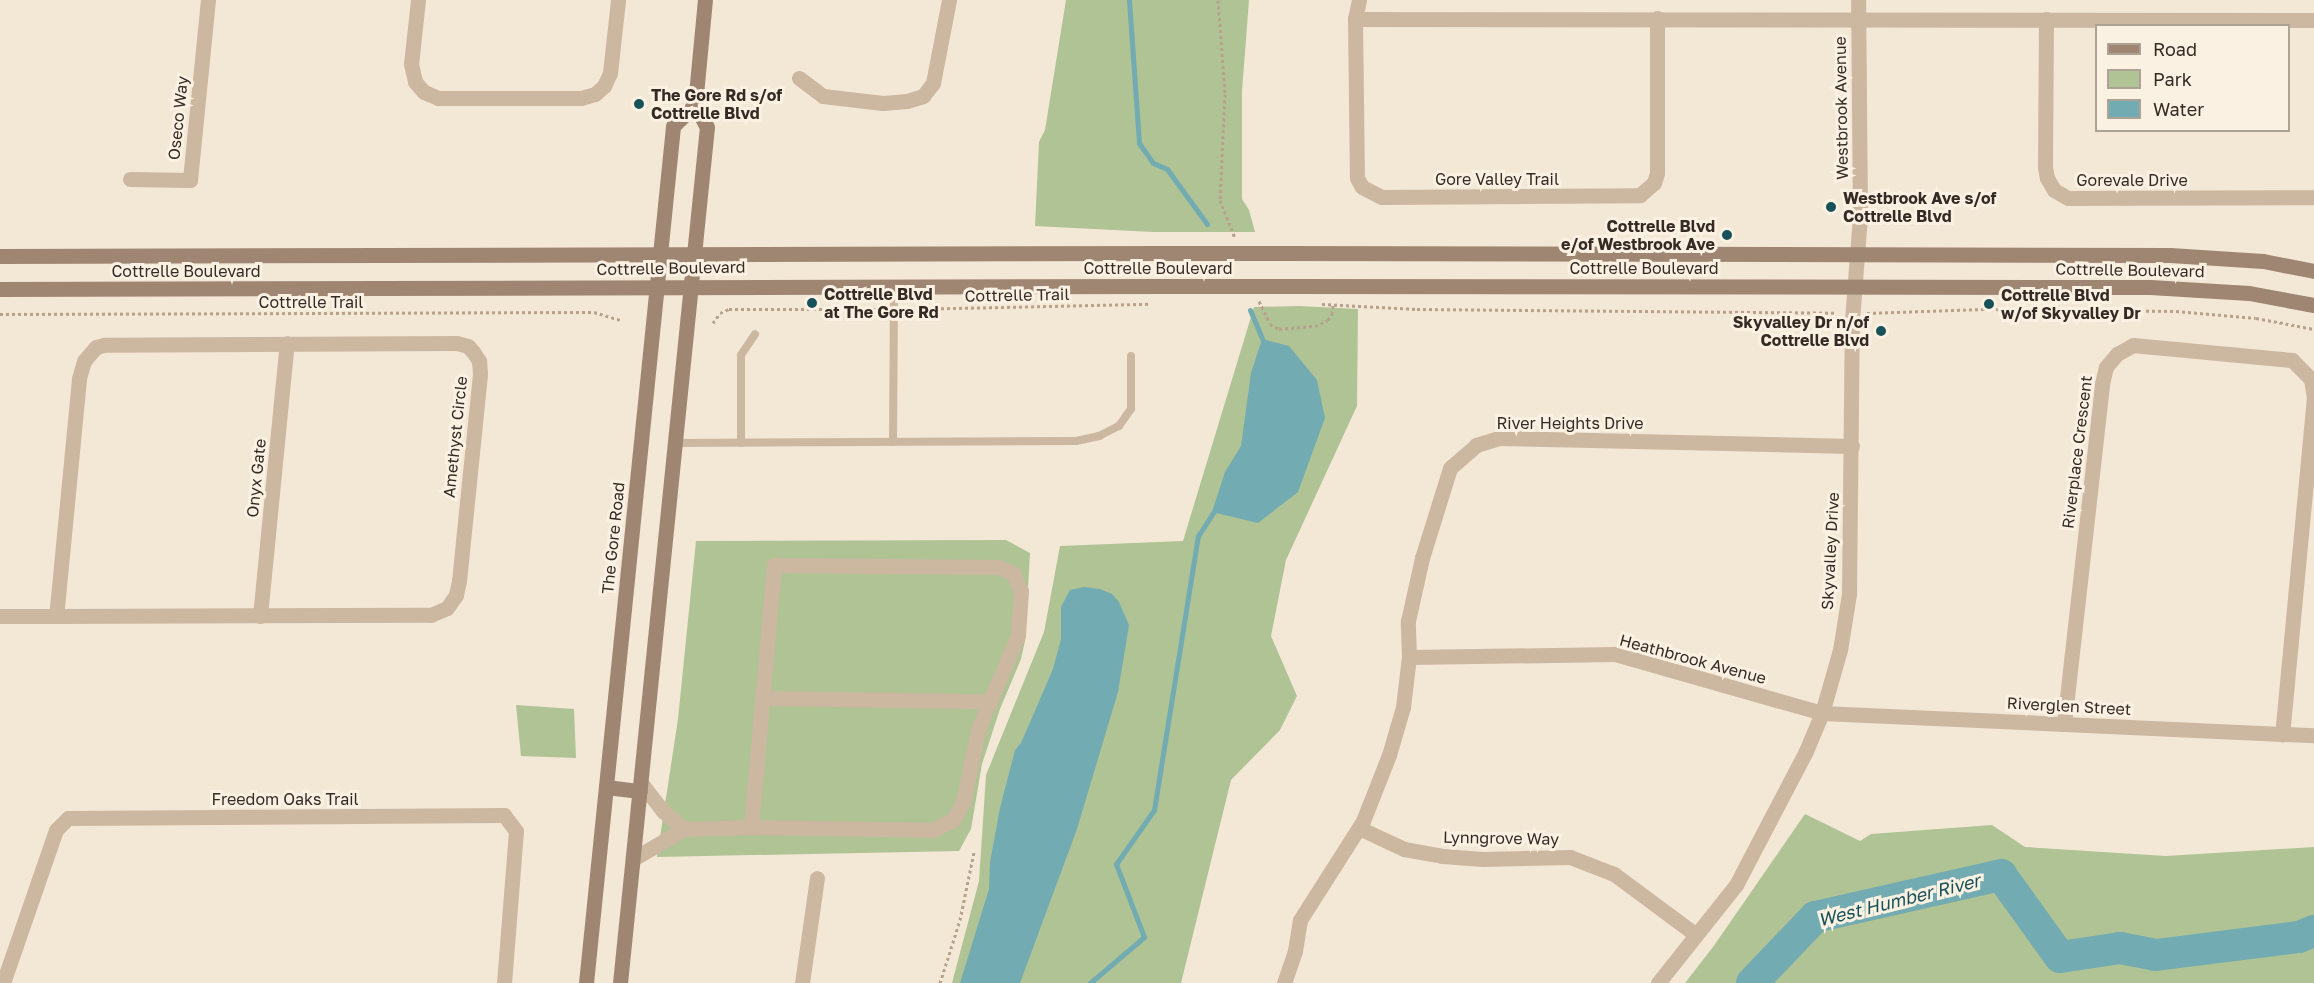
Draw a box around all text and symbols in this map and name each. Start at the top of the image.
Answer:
legend [2095,24,2290,132]
street label: Westbrook Avenue [1830,36,1852,180]
text: Road [2153,38,2197,60]
text: Park [2153,68,2192,90]
street label: Oseco Way [164,75,192,161]
place label: The Gore Rd s/of Cottrelle Blvd [651,85,782,123]
marker: The Gore Rd s/of Cottrelle Blvd [632,97,646,111]
text: Water [2153,98,2204,120]
street label: Gore Valley Trail [1435,169,1559,189]
street label: Gorevale Drive [2076,170,2188,190]
place label: Westbrook Ave s/of Cottrelle Blvd [1843,188,1996,226]
marker: Westbrook Ave s/of Cottrelle Blvd [1824,200,1838,214]
place label: Cottrelle Blvd e/of Westbrook Ave [1561,216,1715,254]
marker: Cottrelle Blvd e/of Westbrook Ave [1720,228,1734,242]
street label: Cottrelle Boulevard [596,257,746,279]
street label: Cottrelle Boulevard [1083,258,1233,278]
street label: Cottrelle Boulevard [1569,258,1719,278]
street label: Cottrelle Boulevard [2055,259,2205,281]
street label: Cottrelle Boulevard [111,261,261,281]
place label: Cottrelle Blvd at The Gore Rd [824,284,939,322]
street label: Cottrelle Trail [964,284,1070,306]
place label: Cottrelle Blvd w/of Skyvalley Dr [2001,285,2141,323]
street label: Cottrelle Trail [259,292,363,312]
marker: Cottrelle Blvd at The Gore Rd [805,296,819,310]
marker: Cottrelle Blvd w/of Skyvalley Dr [1982,297,1996,311]
place label: Skyvalley Dr n/of Cottrelle Blvd [1733,312,1869,350]
marker: Skyvalley Dr n/of Cottrelle Blvd [1874,324,1888,338]
street label: Riverplace Crescent [2058,374,2096,530]
street label: Amethyst Circle [439,375,471,499]
street label: River Heights Drive [1496,413,1644,433]
street label: Onyx Gate [242,438,270,518]
street label: The Gore Road [598,481,628,595]
street label: Skyvalley Drive [1817,492,1843,610]
street label: Heathbrook Avenue [1617,630,1769,688]
street label: Riverglen Street [2006,693,2132,719]
street label: Freedom Oaks Trail [211,789,359,809]
street label: Lynngrove Way [1443,827,1559,849]
water label: West Humber River [1816,869,1982,931]

